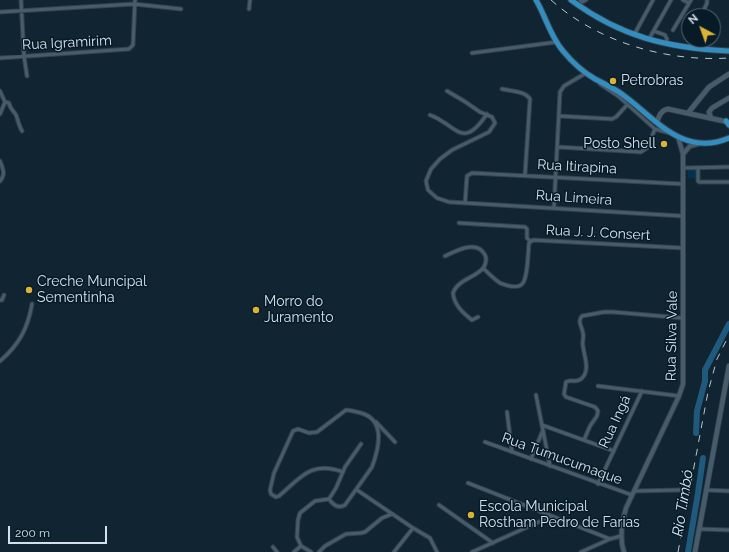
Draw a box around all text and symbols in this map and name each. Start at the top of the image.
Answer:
north arrow [681,8,721,48]
text: N [686,12,701,27]
street label: Rua Igramirim [22,32,112,54]
place label: Petrobras [621,73,683,89]
marker: Petrobras [608,76,618,86]
place label: Posto Shell [583,136,656,152]
marker: Posto Shell [659,139,669,149]
street label: Rua Itirapina [537,157,617,177]
street label: Rua Limeira [535,187,613,209]
street label: Rua J. J. Consert [545,222,651,244]
place label: Creche Muncipal Sementinha [37,274,147,306]
marker: Creche Muncipal Sementinha [24,285,34,295]
street label: Rua Silva Vale [663,291,681,381]
place label: Morro do Juramento [264,294,334,326]
marker: Morro do Juramento [251,305,261,315]
street label: Rua Ingá [595,393,635,451]
street label: Rua Tumucumaque [499,429,625,489]
water label: Rio Timbó [669,468,697,538]
place label: Escola Municipal Rostham Pedro de Farias [479,499,640,532]
marker: Escola Municipal Rostham Pedro de Farias [466,510,476,520]
scale bar [10,518,109,544]
text: 200 m [15,526,50,540]

